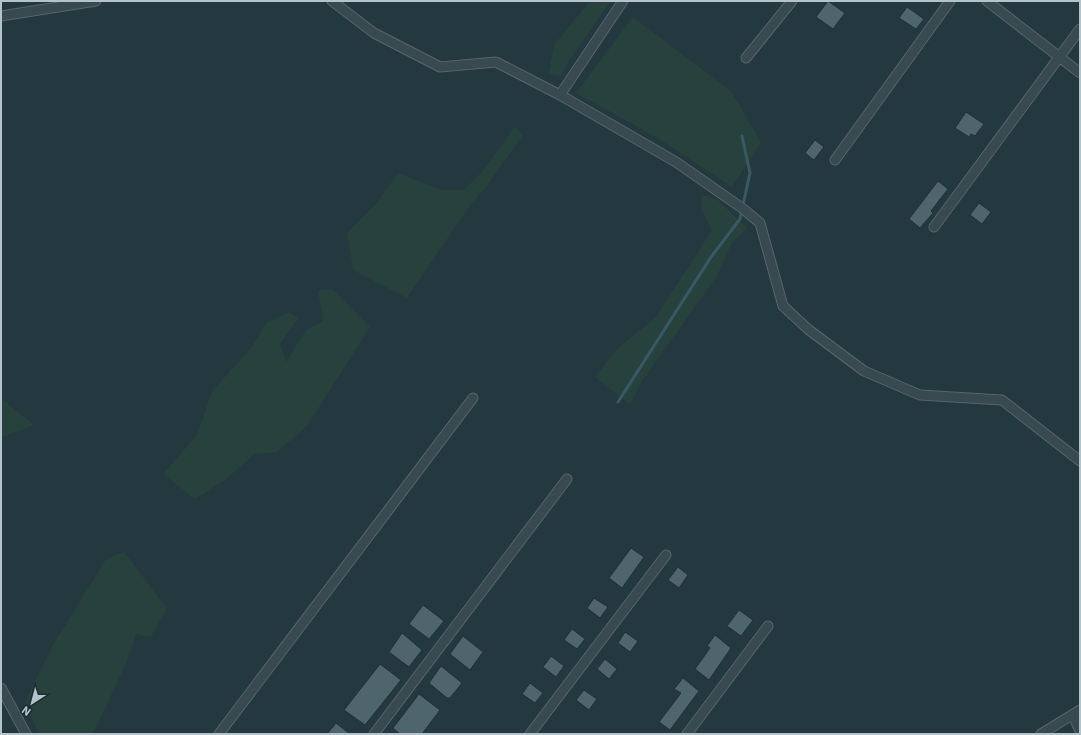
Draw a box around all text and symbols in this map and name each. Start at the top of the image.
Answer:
north arrow [12,683,52,723]
text: N [19,703,33,719]

